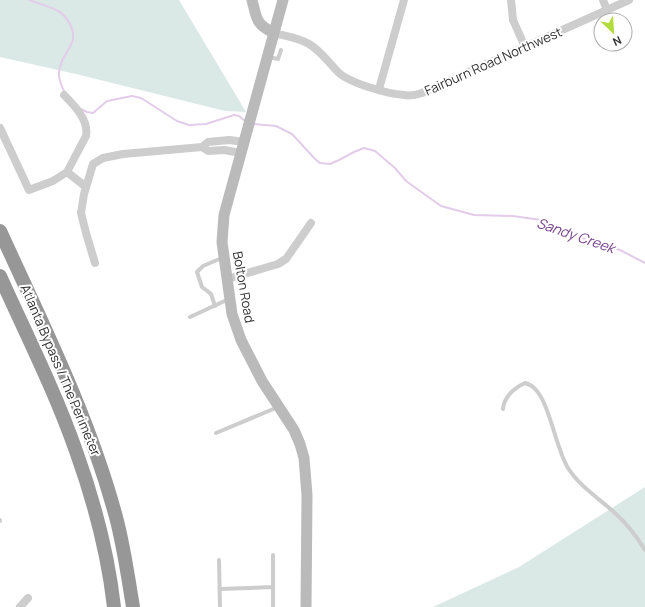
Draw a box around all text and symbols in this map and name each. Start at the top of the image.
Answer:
north arrow [593,12,633,52]
street label: Fairburn Road Northwest [421,23,565,99]
text: N [611,33,624,50]
water label: Sandy Creek [534,213,620,258]
street label: Bolton Road [229,250,259,324]
street label: Atlanta Bypass / The Perimeter [17,282,105,459]

